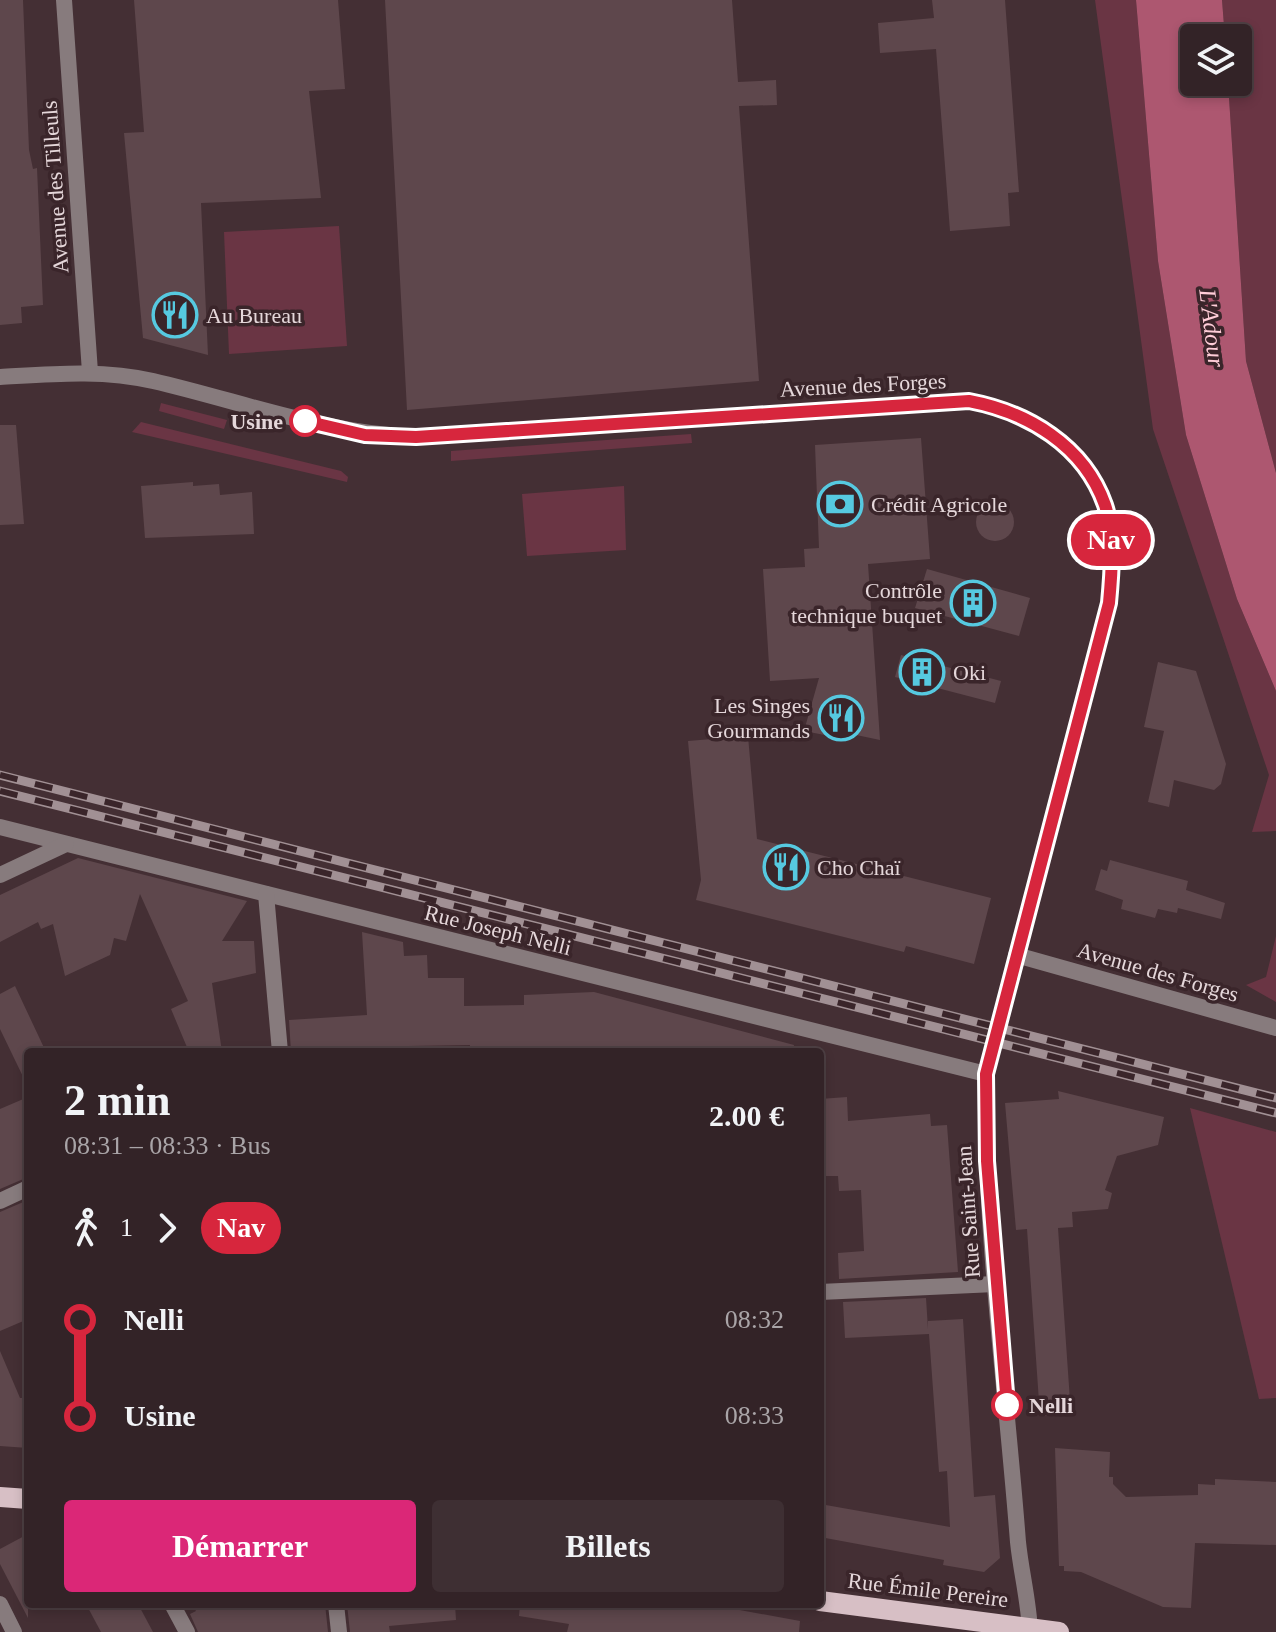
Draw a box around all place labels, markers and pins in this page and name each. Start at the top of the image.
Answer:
restaurant icon: Au Bureau [151,291,199,339]
place label: Au Bureau [206,303,302,328]
marker: Usine [290,406,320,436]
place label: Usine [230,409,283,434]
bank icon: Crédit Agricole [816,480,864,528]
place label: Crédit Agricole [871,492,1007,517]
place label: Contrôle technique buquet [791,578,942,628]
building icon: Contrôle technique buquet [949,579,997,627]
building icon: Oki [898,648,946,696]
place label: Oki [953,660,986,685]
place label: Les Singes Gourmands [707,693,810,743]
restaurant icon: Les Singes Gourmands [817,694,865,742]
restaurant icon: Cho Chaï [762,843,810,891]
place label: Cho Chaï [817,855,901,880]
marker: Nelli [992,1390,1022,1420]
place label: Nelli [1029,1393,1073,1418]

